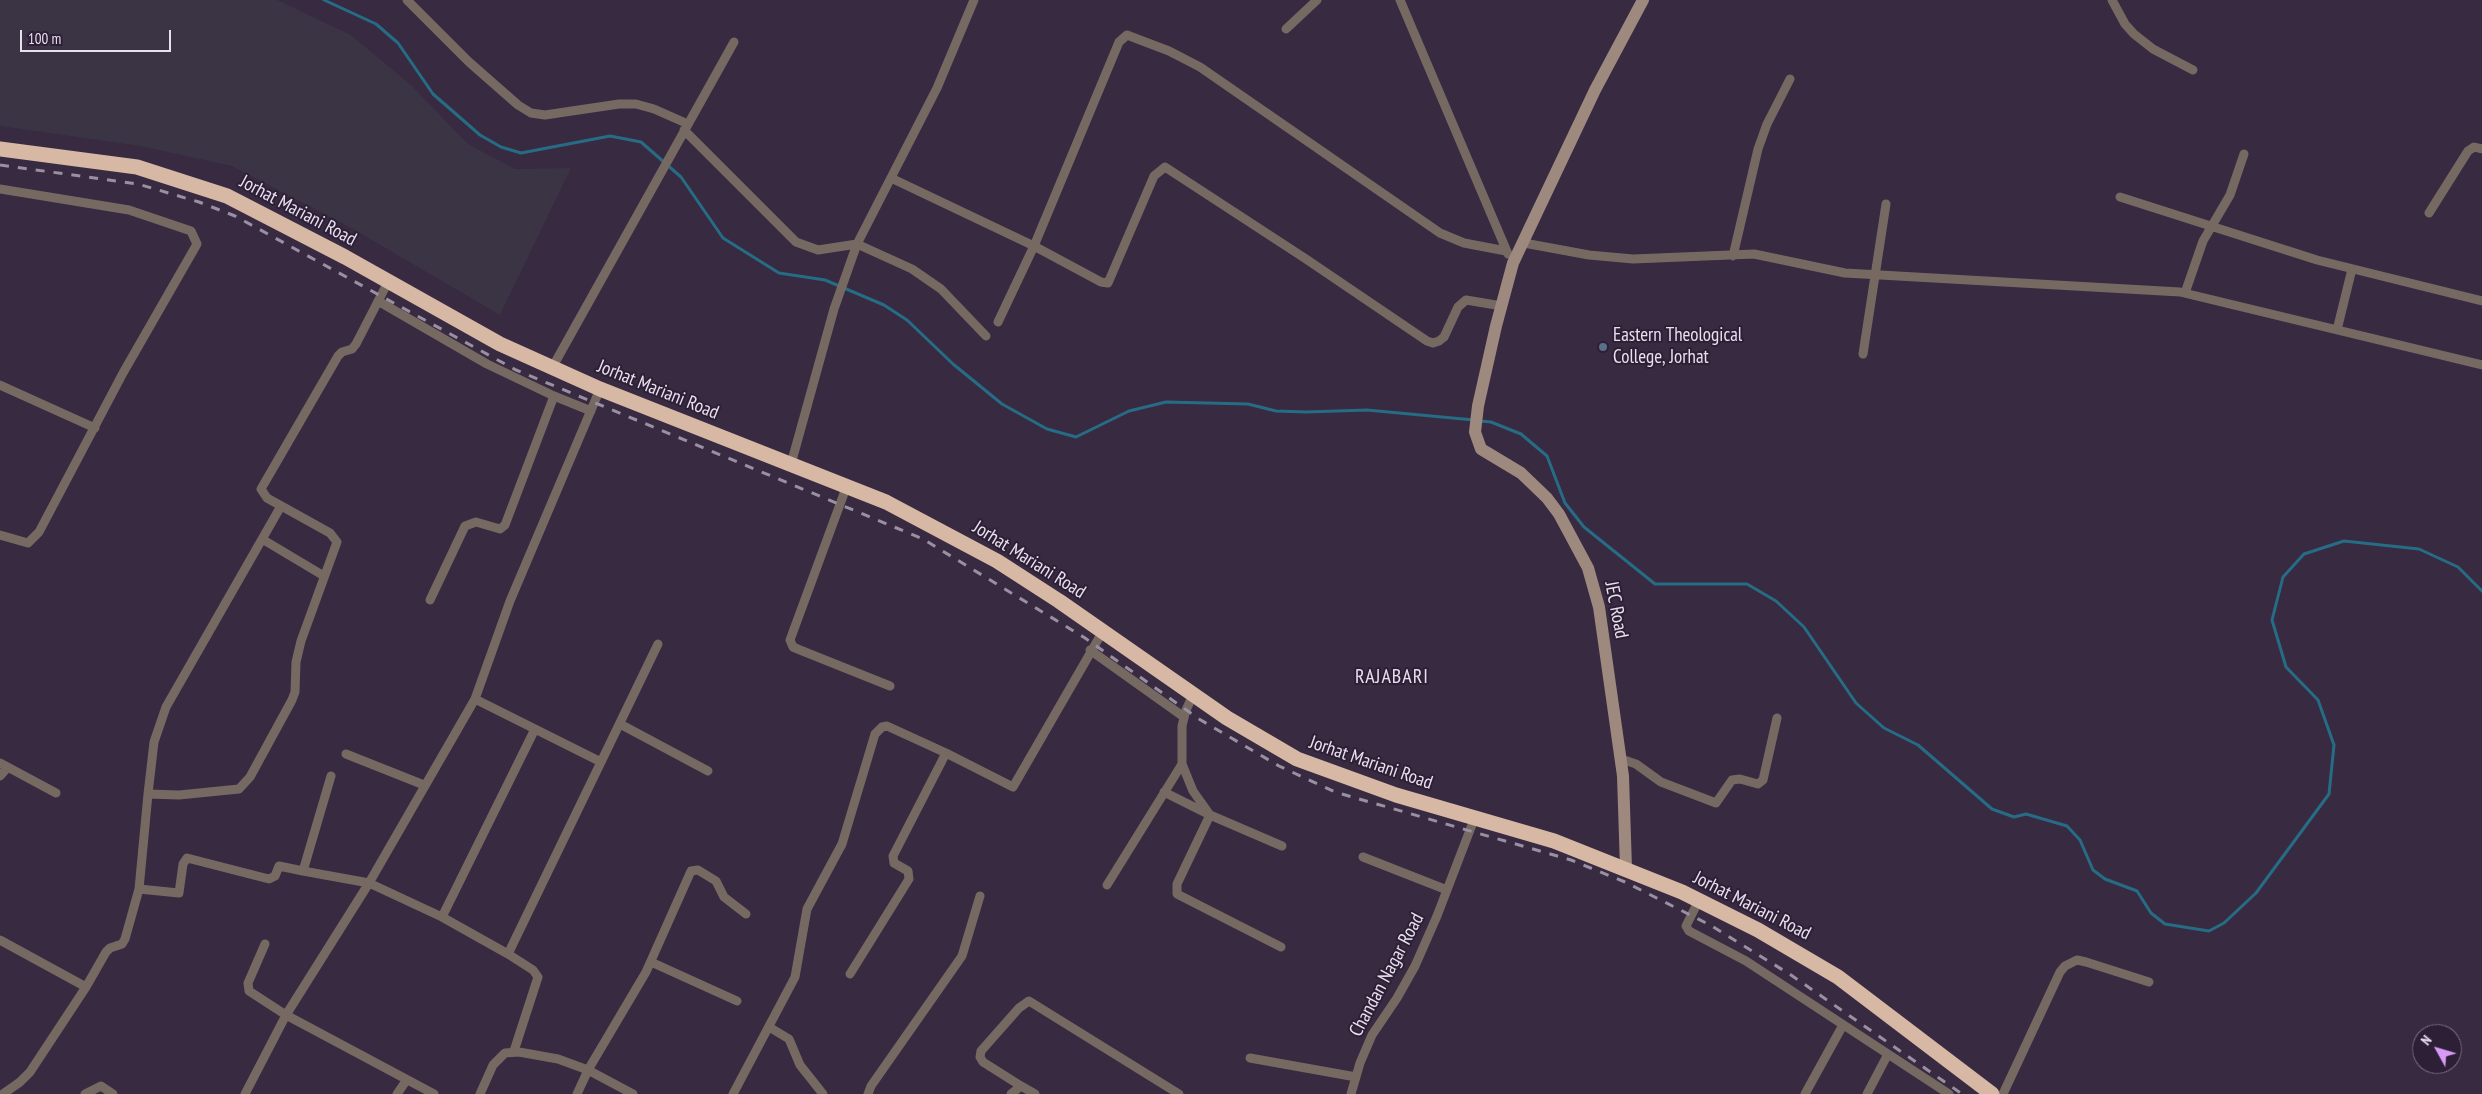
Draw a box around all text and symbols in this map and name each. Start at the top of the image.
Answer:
scale bar [22,20,174,52]
text: 100 m [28,29,61,48]
street label: Jorhat Mariani Road [236,171,360,251]
place label: Eastern Theological College, Jorhat [1613,325,1742,369]
marker: Eastern Theological College, Jorhat [1597,341,1609,353]
street label: Jorhat Mariani Road [594,355,722,425]
street label: Jorhat Mariani Road [968,516,1090,604]
street label: JEC Road [1599,579,1633,641]
district label: RAJABARI [1354,665,1430,689]
street label: Jorhat Mariani Road [1306,731,1436,795]
street label: Jorhat Mariani Road [1689,867,1815,945]
street label: Chandan Nagar Road [1345,909,1429,1041]
north arrow [2412,1024,2462,1074]
text: N [2417,1032,2435,1049]

